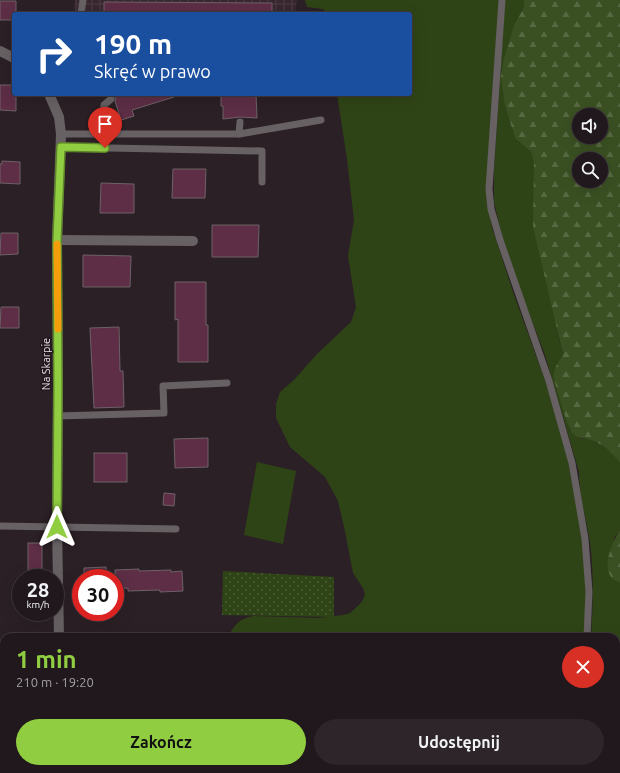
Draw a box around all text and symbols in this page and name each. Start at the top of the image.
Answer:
icon: right [28,28,80,80]
text: 190 m [94,28,172,59]
text: Skręć w prawo [94,61,211,81]
pin [88,107,122,148]
map controls [572,108,608,188]
button: sound [572,108,608,144]
icon: arrive [94,113,116,135]
button: search [572,152,608,188]
street label: Na Skarpie [40,338,52,390]
position arrow [36,506,78,548]
speed limit sign: 30 [72,569,124,621]
text: 28 [27,578,49,601]
text: km/h [26,599,50,610]
text: 1 min [16,646,77,673]
button: close [562,646,604,688]
text: 210 m · 19:20 [16,675,94,689]
button: Zakończ [16,719,306,765]
button: Udostępnij [314,719,604,765]

